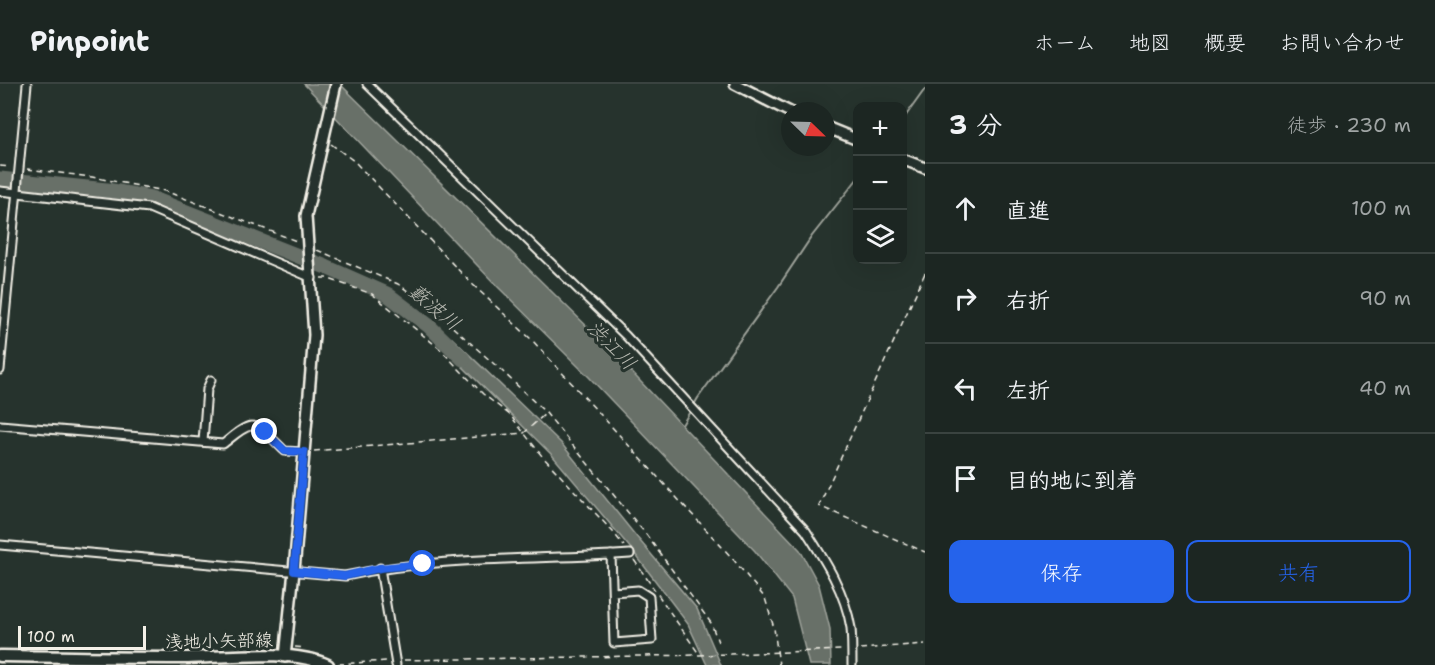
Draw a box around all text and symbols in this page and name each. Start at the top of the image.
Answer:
text: Pinpoint [30,22,149,60]
text: ホーム [1034,29,1096,57]
text: 地図 [1129,29,1171,57]
text: 概要 [1204,29,1246,57]
text: お問い合わせ [1279,29,1405,57]
north arrow [781,102,835,156]
map controls [853,102,907,264]
button: + [853,102,907,156]
text: 3 分 [949,107,1002,142]
text: 徒歩 · 230 m [1287,112,1411,138]
button: − [853,156,907,210]
icon: ahead [949,192,982,225]
text: 100 m [1351,195,1411,221]
text: 直進 [1006,196,1050,225]
button: layers [853,210,907,264]
water label: 藪波川 [404,278,466,336]
icon: right [949,282,982,315]
text: 90 m [1359,285,1411,311]
text: 右折 [1006,286,1050,315]
water label: 渋江川 [582,314,642,376]
icon: left [949,372,982,405]
text: 40 m [1359,375,1411,401]
text: 左折 [1006,376,1050,405]
route end [251,418,277,444]
icon: arrive [949,462,982,495]
text: 目的地に到着 [1006,466,1138,495]
button: 保存 [949,540,1174,603]
button: 共有 [1186,540,1411,603]
route start [409,550,435,576]
scale bar [18,623,146,650]
text: 100 m [27,626,75,647]
street label: 浅地小矢部線 [165,628,273,654]

